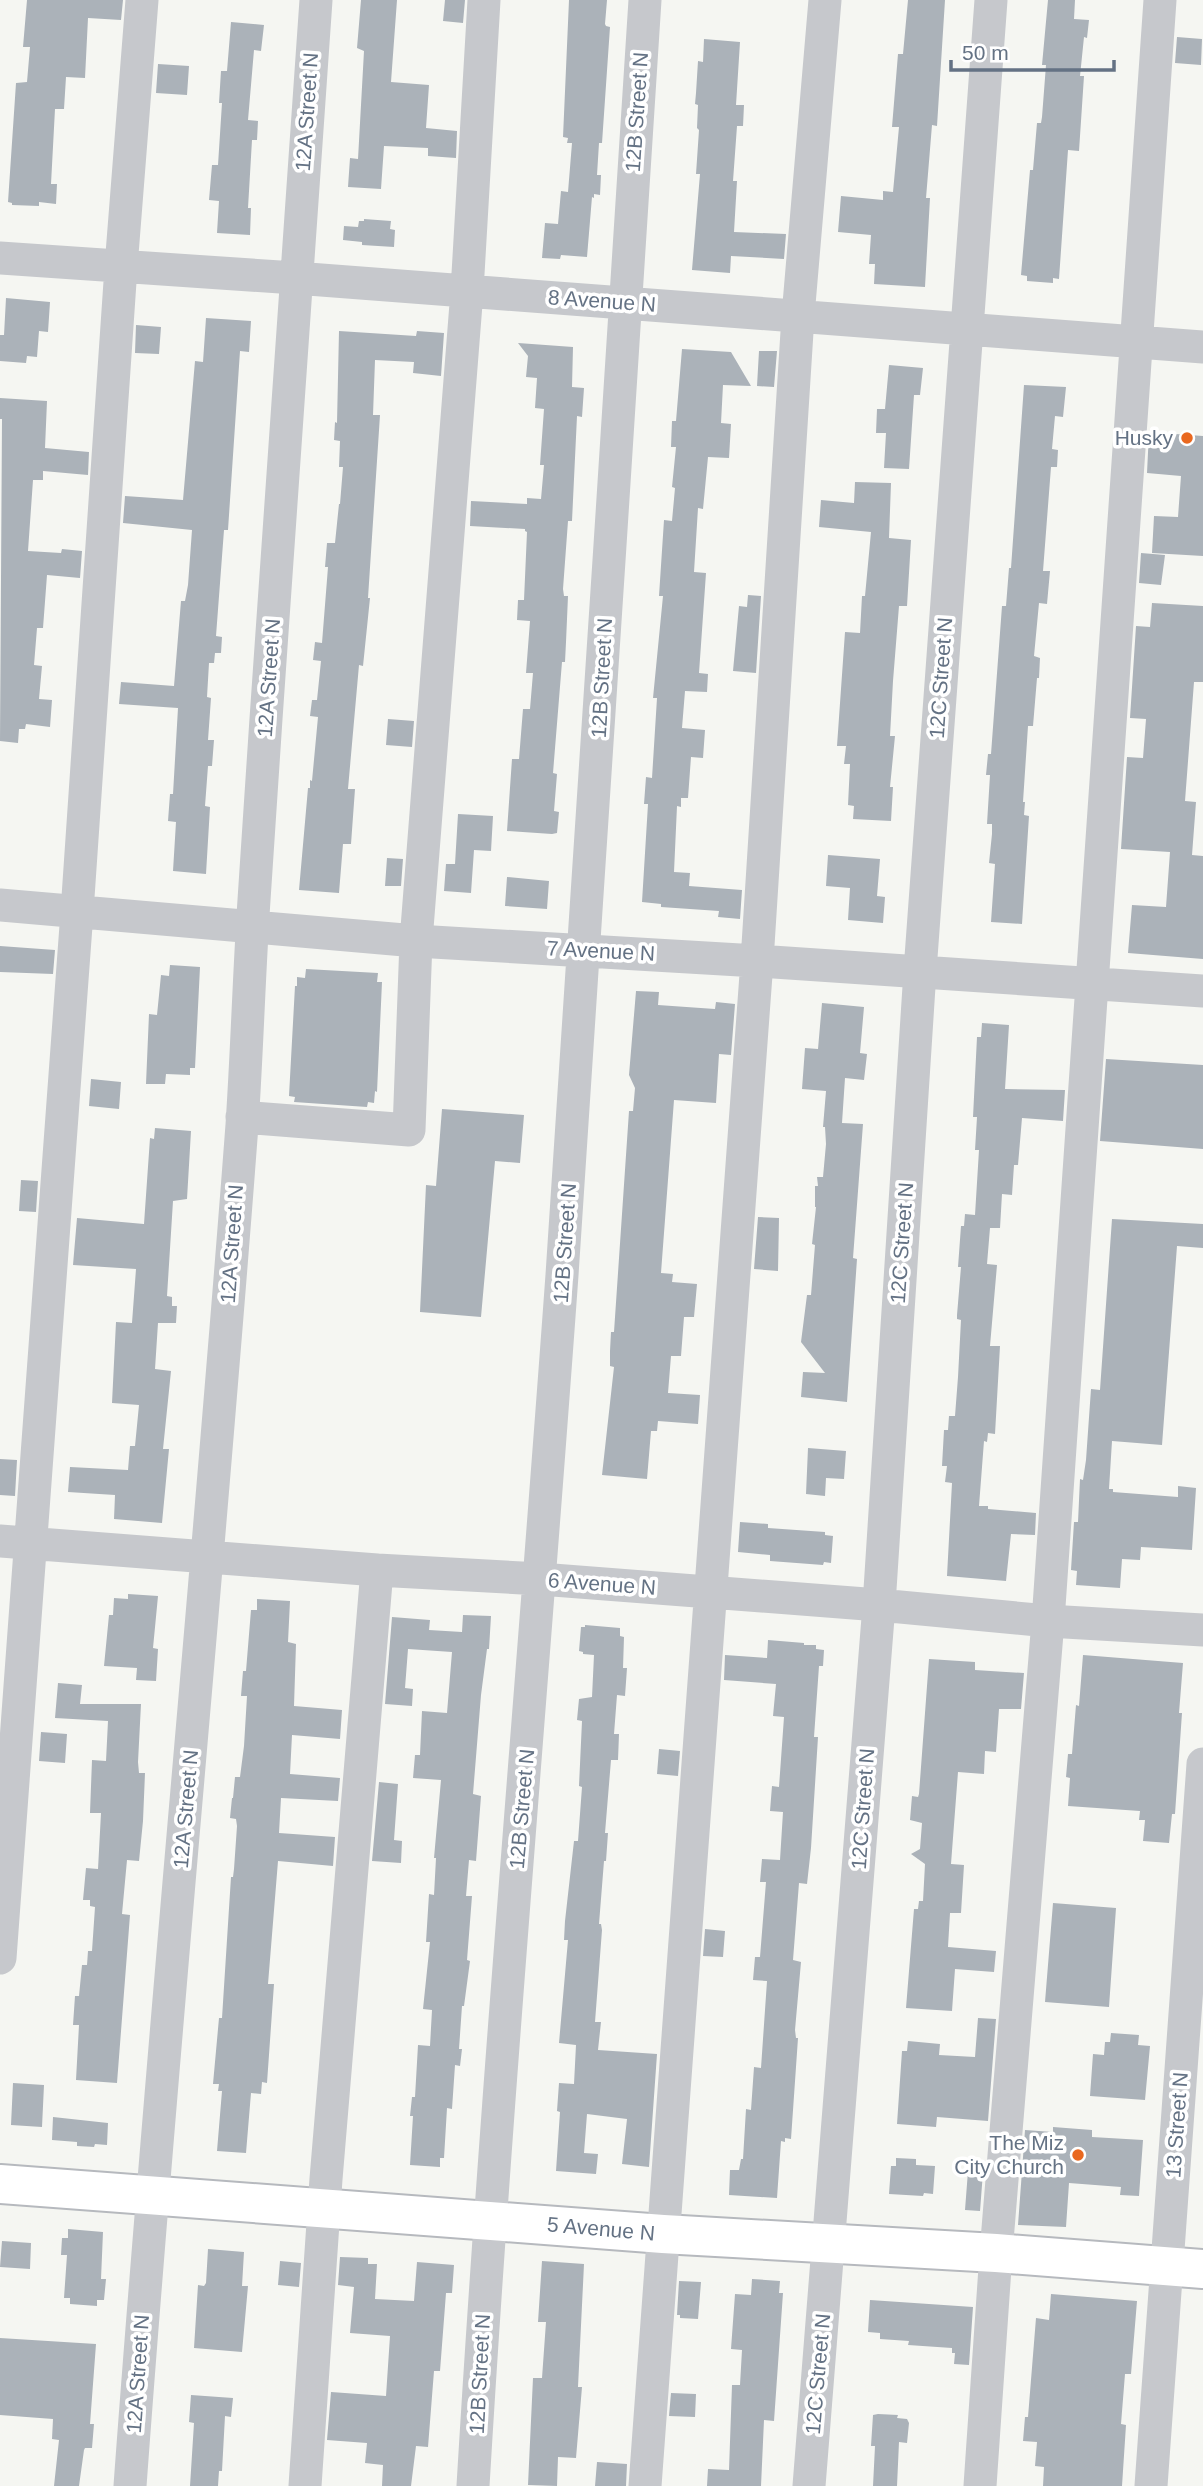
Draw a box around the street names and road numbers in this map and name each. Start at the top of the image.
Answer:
street label: 12B Street N [621,51,652,173]
street label: 12A Street N [291,52,322,172]
street label: 8 Avenue N [547,285,657,316]
street label: 12B Street N [587,617,616,739]
street label: 12C Street N [925,617,956,739]
street label: 12A Street N [253,618,284,738]
street label: 7 Avenue N [546,936,656,965]
street label: 12B Street N [549,1182,580,1304]
street label: 12C Street N [886,1182,917,1304]
street label: 12A Street N [216,1184,247,1304]
street label: 6 Avenue N [547,1568,657,1599]
street label: 12B Street N [505,1748,538,1870]
street label: 12C Street N [847,1748,878,1870]
street label: 12A Street N [169,1749,202,1869]
street label: 13 Street N [1161,2071,1192,2179]
street label: 5 Avenue N [546,2212,656,2245]
street label: 12C Street N [801,2312,834,2435]
street label: 12B Street N [465,2313,494,2435]
street label: 12A Street N [122,2314,153,2434]

